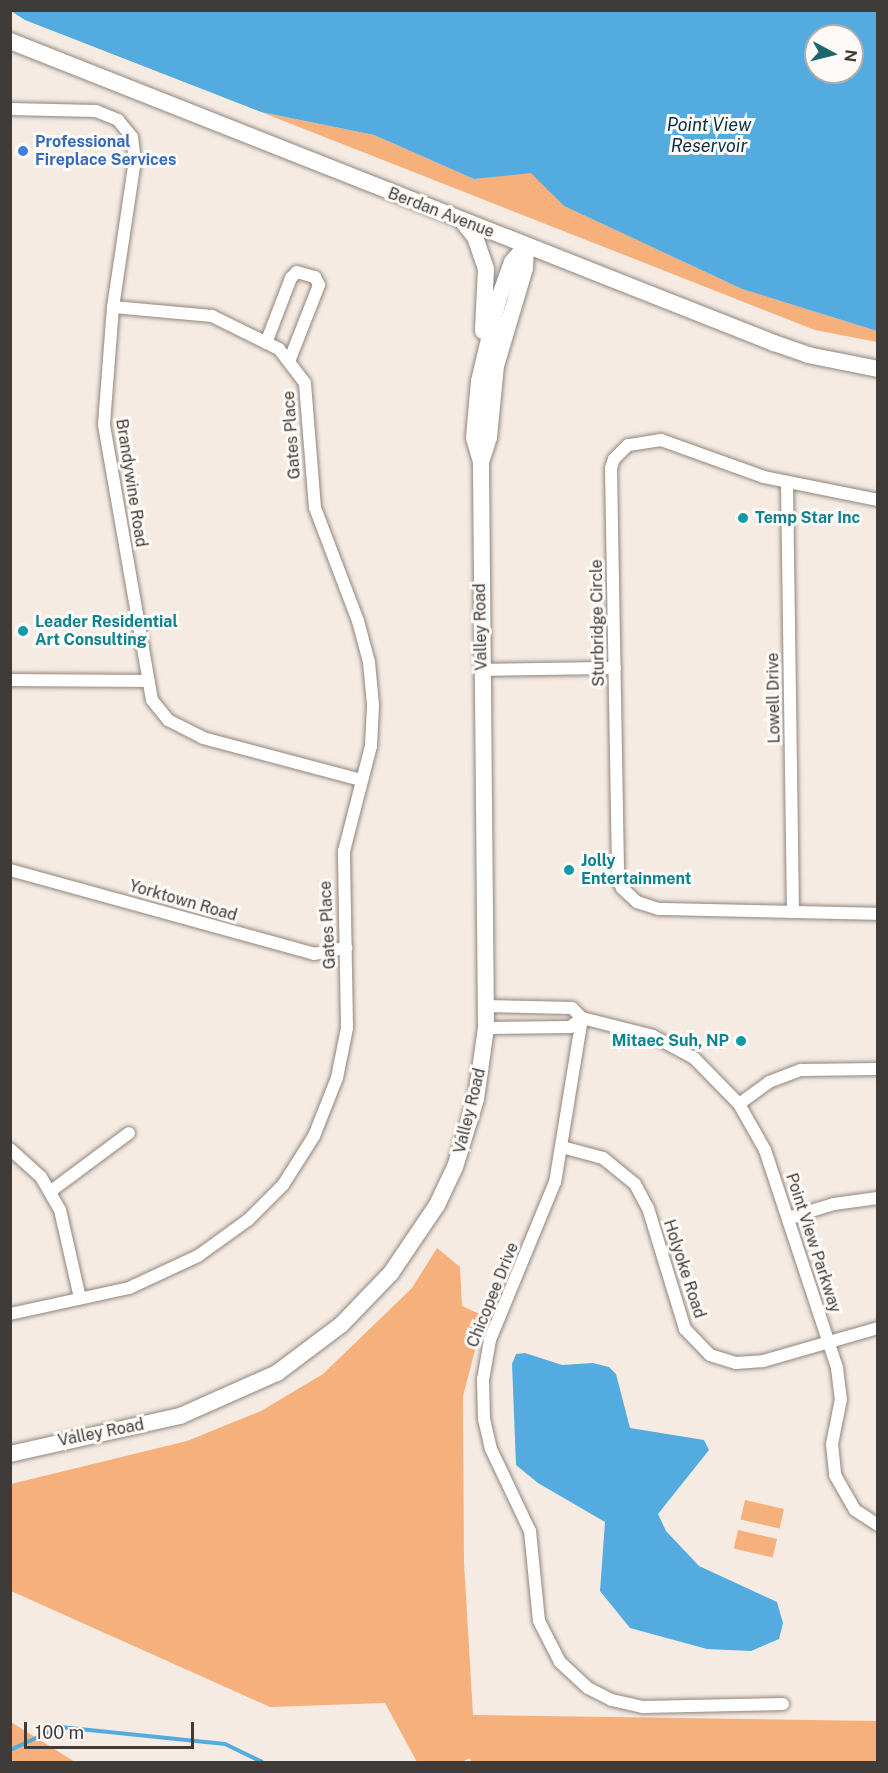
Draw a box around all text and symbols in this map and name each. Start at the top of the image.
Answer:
north arrow [804,24,864,84]
text: N [840,49,861,63]
water label: Point View Reservoir [667,115,751,158]
place label: Professional Fireplace Services [35,132,176,170]
marker: Professional Fireplace Services [16,144,30,158]
street label: Berdan Avenue [385,184,497,242]
street label: Gates Place [279,390,305,480]
street label: Brandywine Road [111,417,151,549]
place label: Temp Star Inc [755,508,860,528]
marker: Temp Star Inc [736,511,750,525]
street label: Sturbridge Circle [587,559,609,687]
street label: Valley Road [471,583,491,671]
place label: Leader Residential Art Consulting [35,612,178,650]
marker: Leader Residential Art Consulting [16,624,30,638]
street label: Lowell Drive [764,652,784,744]
place label: Jolly Entertainment [581,851,691,889]
marker: Jolly Entertainment [562,863,576,877]
street label: Yorktown Road [127,876,239,926]
street label: Gates Place [316,880,340,970]
place label: Mitaec Suh, NP [612,1031,729,1051]
marker: Mitaec Suh, NP [734,1034,748,1048]
street label: Valley Road [450,1066,490,1156]
street label: Point View Parkway [781,1171,845,1315]
street label: Holyoke Road [659,1217,709,1321]
street label: Chicopee Drive [463,1240,523,1350]
street label: Valley Road [56,1415,146,1451]
scale bar [27,1710,196,1748]
text: 100 m [35,1722,84,1743]

